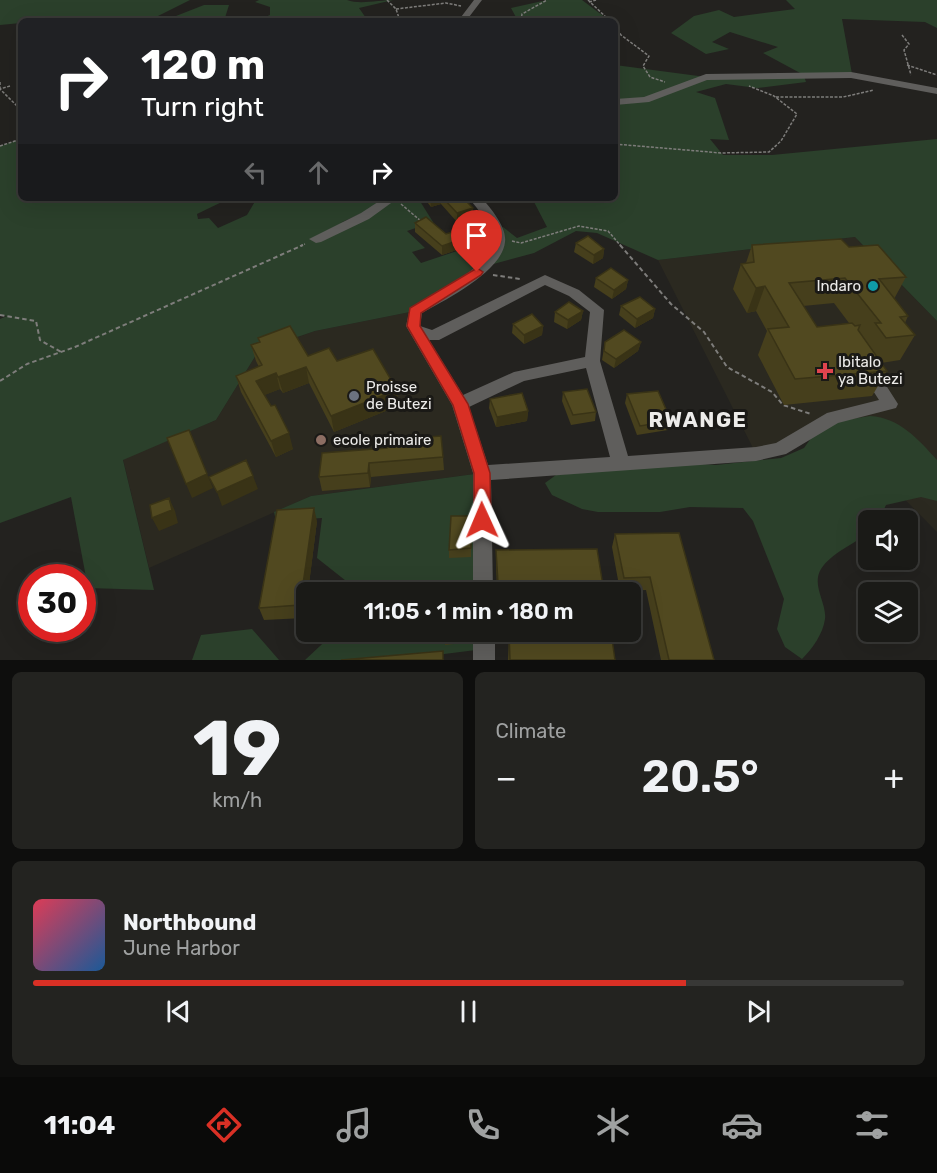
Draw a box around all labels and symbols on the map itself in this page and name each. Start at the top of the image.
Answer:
pin [451,210,502,272]
place label: Indaro [816,277,861,295]
marker: Indaro [866,279,880,293]
place label: Ibitalo ya Butezi [838,353,903,388]
marker: Ibitalo ya Butezi [816,362,834,380]
place label: Proisse de Butezi [366,378,432,413]
marker: Proisse de Butezi [347,389,361,403]
district label: RWANGE [649,407,747,432]
place label: ecole primaire [333,431,431,449]
marker: ecole primaire [314,433,328,447]
position arrow [450,488,514,552]
speed limit sign: 30 [18,564,96,642]

